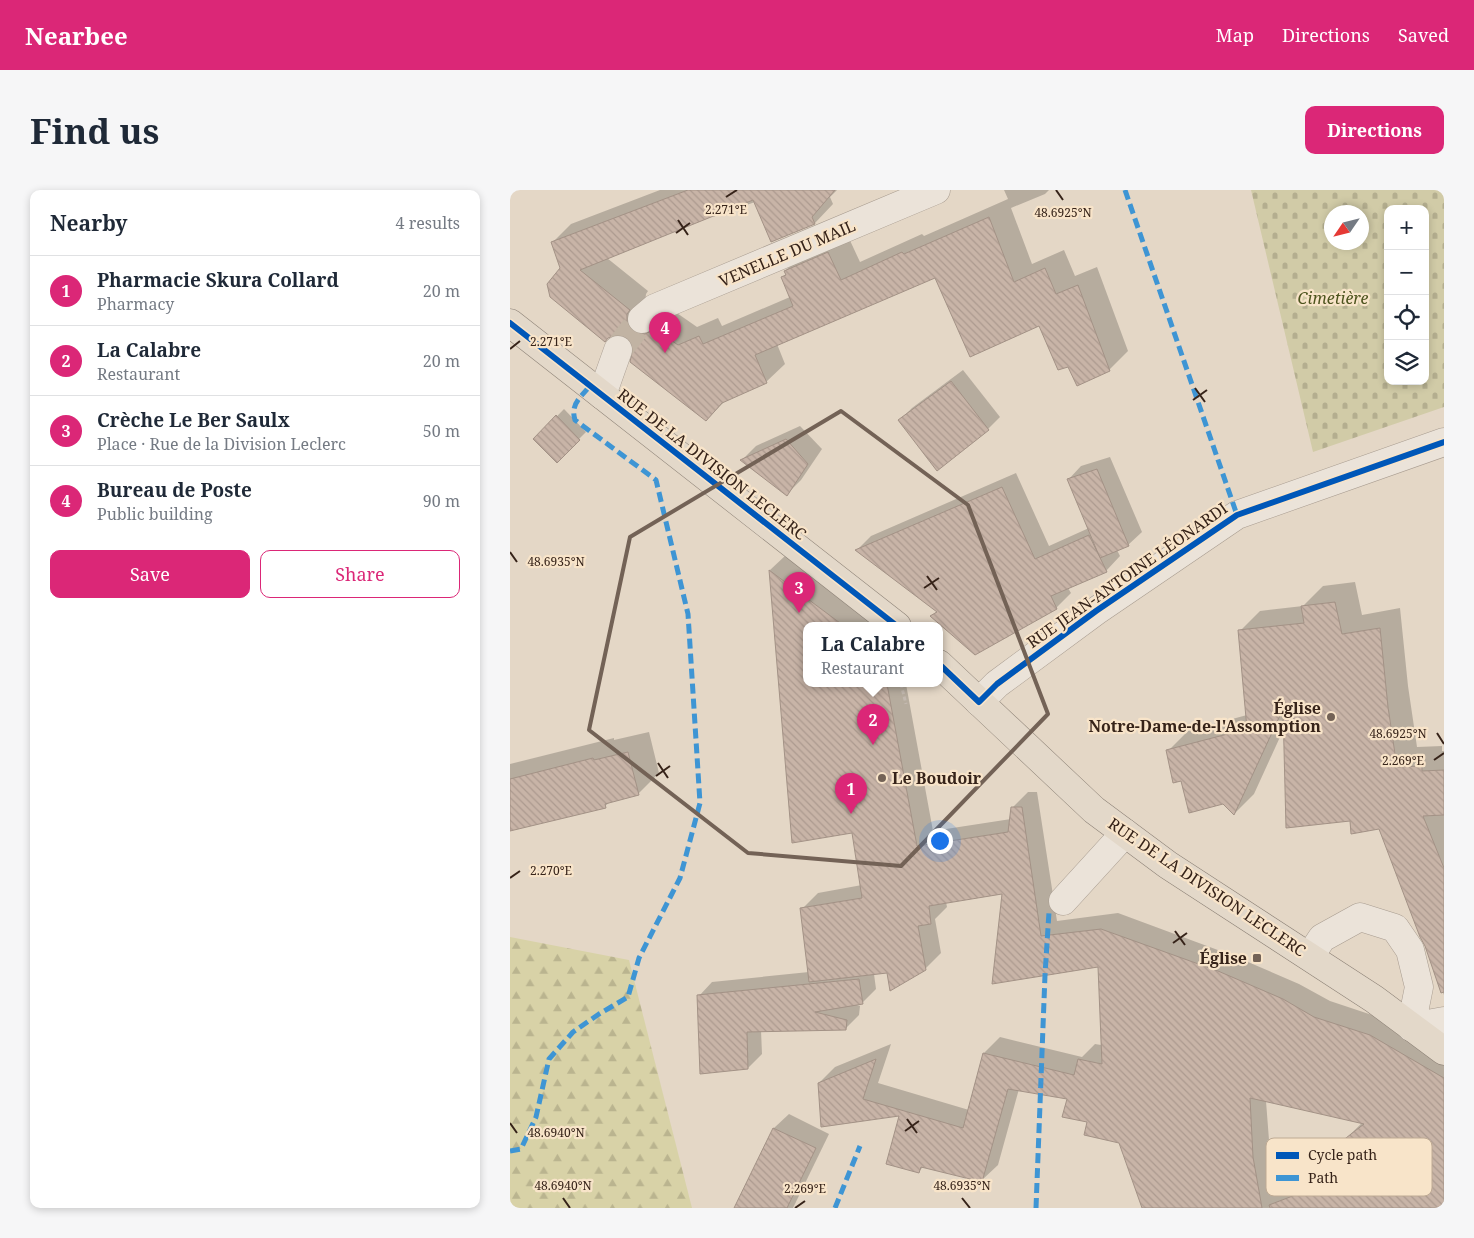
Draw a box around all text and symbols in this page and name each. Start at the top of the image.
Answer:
text: Nearbee [25,19,128,52]
text: Map [1216,23,1254,47]
text: Directions [1282,23,1370,47]
text: Saved [1398,23,1449,47]
button: Directions [1305,106,1444,154]
text: Find us [30,107,159,154]
text: 2.271°E [705,201,747,218]
text: 48.6925°N [1034,204,1092,221]
north arrow [1324,205,1369,250]
map controls [1384,205,1429,385]
button: + [1384,205,1429,250]
text: Nearby [50,209,128,237]
text: 4 results [396,212,460,234]
street label: VENELLE DU MAIL [715,214,859,292]
button: − [1384,250,1429,295]
text: Pharmacie Skura Collard [97,267,339,293]
text: 1 [61,280,71,302]
text: 20 m [423,280,460,302]
park label: Cimetière [1298,287,1369,309]
text: Pharmacy [97,293,174,315]
button: locate [1384,295,1429,340]
pin: 4 [649,312,681,353]
text: 2.271°E [530,333,572,350]
text: La Calabre [97,337,201,363]
button: layers [1384,340,1429,385]
text: 2 [61,350,71,372]
text: 20 m [423,350,460,372]
text: Restaurant [97,363,180,385]
street label: RUE DE LA DIVISION LECLERC [613,383,811,545]
text: Crèche Le Ber Saulx [97,407,290,433]
text: 3 [61,420,71,442]
text: 50 m [423,420,460,442]
text: Place · Rue de la Division Leclerc [97,433,346,455]
text: Bureau de Poste [97,477,252,503]
text: 4 [61,490,71,512]
text: 90 m [423,490,460,512]
street label: RUE JEAN-ANTOINE LÉONARDI [1022,497,1232,653]
text: Public building [97,503,213,525]
button: Save [50,550,250,598]
button: Share [260,550,460,598]
text: 48.6935°N [527,553,585,570]
pin: 3 [783,572,815,613]
popup [803,622,943,687]
text: La Calabre [821,631,925,657]
text: Restaurant [821,657,904,679]
place label: Église Notre-Dame-de-l'Assomption [1088,697,1321,737]
pin: 2 [857,704,889,745]
marker: Église Notre-Dame-de-l'Assomption [1325,711,1337,723]
text: 48.6925°N [1369,725,1427,742]
text: 2.269°E [1382,752,1424,769]
place label: Le Boudoir [892,767,982,789]
marker: Le Boudoir [876,772,888,784]
pin: 1 [835,773,867,814]
street label: RUE DE LA DIVISION LECLERC [1104,813,1310,962]
your location [927,828,953,854]
text: 2.270°E [530,862,572,879]
place label: Église [1199,947,1247,969]
marker: Église [1251,952,1263,964]
text: 48.6940°N [527,1124,585,1141]
legend [1266,1138,1432,1196]
text: Cycle path [1308,1145,1377,1164]
text: Path [1308,1168,1338,1187]
text: 48.6940°N [534,1177,592,1194]
text: 48.6935°N [933,1177,991,1194]
text: 2.269°E [784,1180,826,1197]

